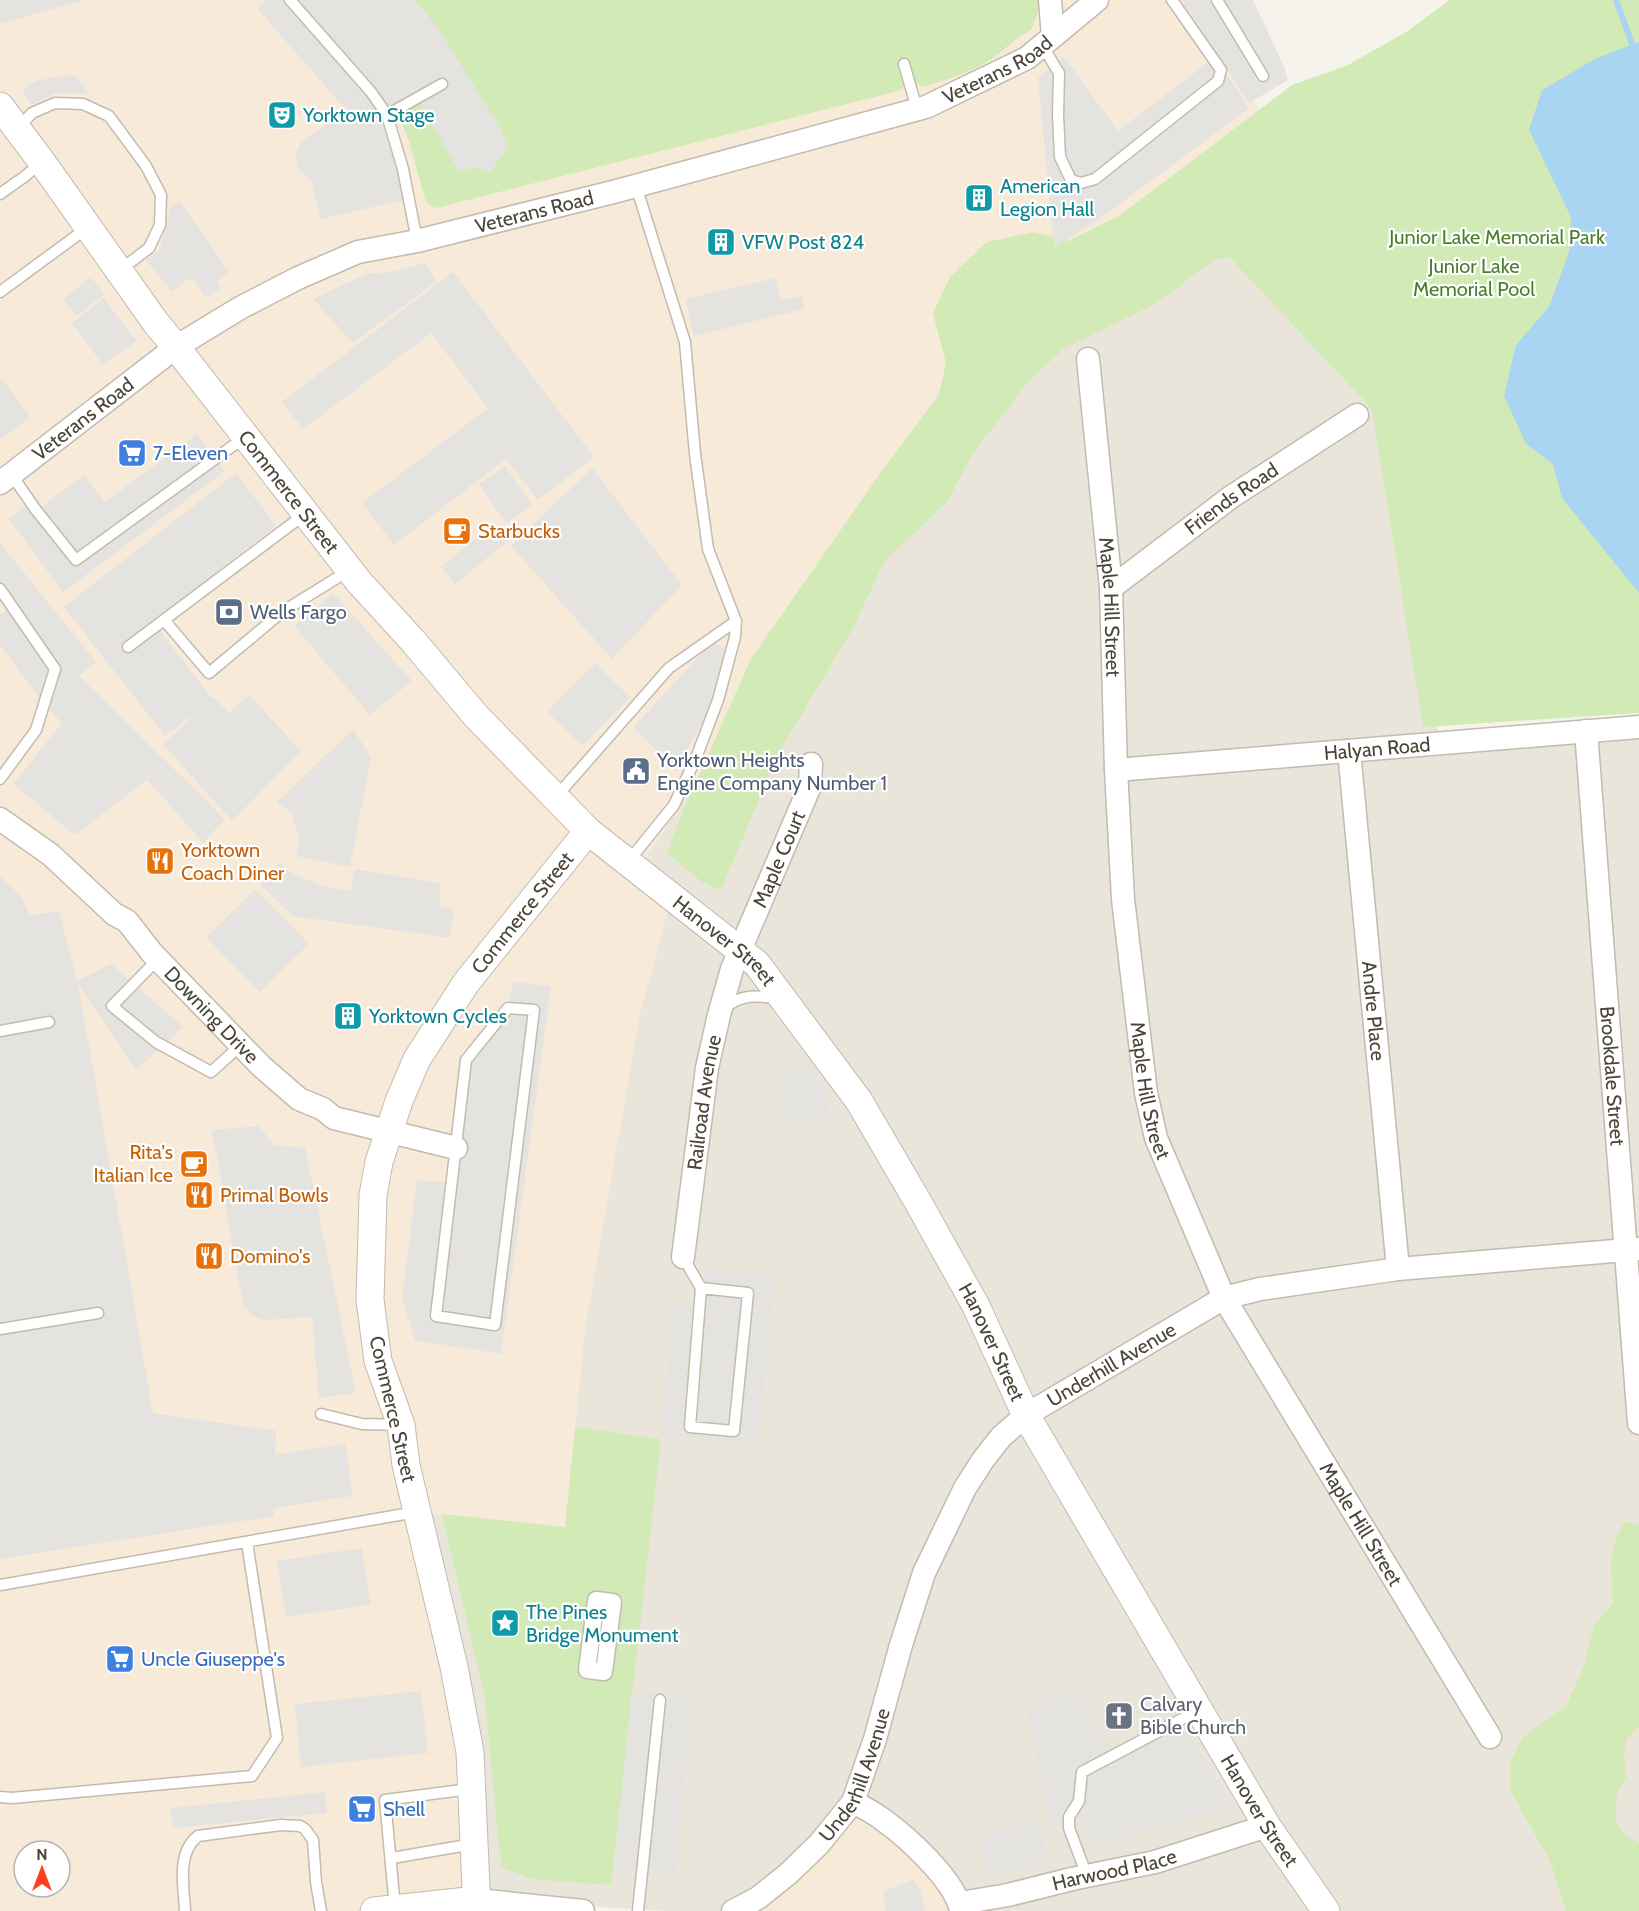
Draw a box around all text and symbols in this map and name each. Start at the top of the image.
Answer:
street label: Veterans Road [939,30,1057,109]
theatre icon: Yorktown Stage [266,99,298,131]
place label: Yorktown Stage [302,103,435,127]
place label: American Legion Hall [1000,174,1095,221]
building icon: American Legion Hall [963,182,995,214]
street label: Veterans Road [473,185,596,238]
park label: Junior Lake Memorial Park [1388,225,1605,249]
building icon: VFW Post 824 [705,226,737,258]
place label: VFW Post 824 [742,230,864,254]
park label: Junior Lake Memorial Pool [1413,254,1535,301]
street label: Veterans Road [28,372,138,465]
street label: Commerce Street [233,425,344,558]
supermarket icon: 7-Eleven [116,437,148,469]
place label: 7-Eleven [153,441,228,465]
street label: Friends Road [1180,458,1283,540]
cafe icon: Starbucks [441,515,473,547]
place label: Starbucks [478,519,560,543]
street label: Maple Hill Street [1094,536,1125,677]
bank icon: Wells Fargo [213,596,245,628]
place label: Wells Fargo [250,600,347,624]
street label: Halyan Road [1323,732,1431,765]
place label: Yorktown Heights Engine Company Number 1 [656,748,887,795]
public building icon: Yorktown Heights Engine Company Number 1 [620,755,652,787]
street label: Maple Court [748,807,810,911]
place label: Yorktown Coach Diner [180,838,285,885]
restaurant icon: Yorktown Coach Diner [144,845,176,877]
street label: Commerce Street [466,847,579,979]
street label: Hanover Street [668,890,781,991]
street label: Andre Place [1357,960,1390,1062]
street label: Downing Drive [159,961,264,1068]
building icon: Yorktown Cycles [332,1000,364,1032]
place label: Yorktown Cycles [368,1004,507,1028]
street label: Brookdale Street [1595,1005,1630,1147]
street label: Maple Hill Street [1126,1020,1176,1163]
street label: Railroad Avenue [682,1033,726,1171]
place label: Rita's Italian Ice [94,1140,173,1187]
cafe icon: Rita's Italian Ice [178,1148,210,1180]
restaurant icon: Primal Bowls [183,1179,215,1211]
place label: Primal Bowls [220,1183,329,1207]
restaurant icon: Domino's [193,1240,225,1272]
place label: Domino's [230,1244,310,1268]
street label: Hanover Street [954,1279,1030,1405]
street label: Underhill Avenue [1043,1317,1180,1412]
street label: Commerce Street [364,1333,422,1485]
street label: Maple Hill Street [1314,1458,1408,1590]
place label: The Pines Bridge Monument [526,1600,679,1647]
place icon: The Pines Bridge Monument [489,1607,521,1639]
supermarket icon: Uncle Giuseppe's [104,1643,136,1675]
place label: Uncle Giuseppe's [141,1647,285,1671]
place label: Calvary Bible Church [1140,1692,1246,1739]
church icon: Calvary Bible Church [1103,1700,1135,1732]
street label: Underhill Avenue [814,1706,895,1847]
street label: Hanover Street [1216,1750,1304,1871]
supermarket icon: Shell [346,1793,378,1825]
place label: Shell [383,1797,425,1821]
north arrow [12,1839,72,1899]
street label: Harwood Place [1050,1844,1180,1895]
text: N [36,1845,48,1864]

